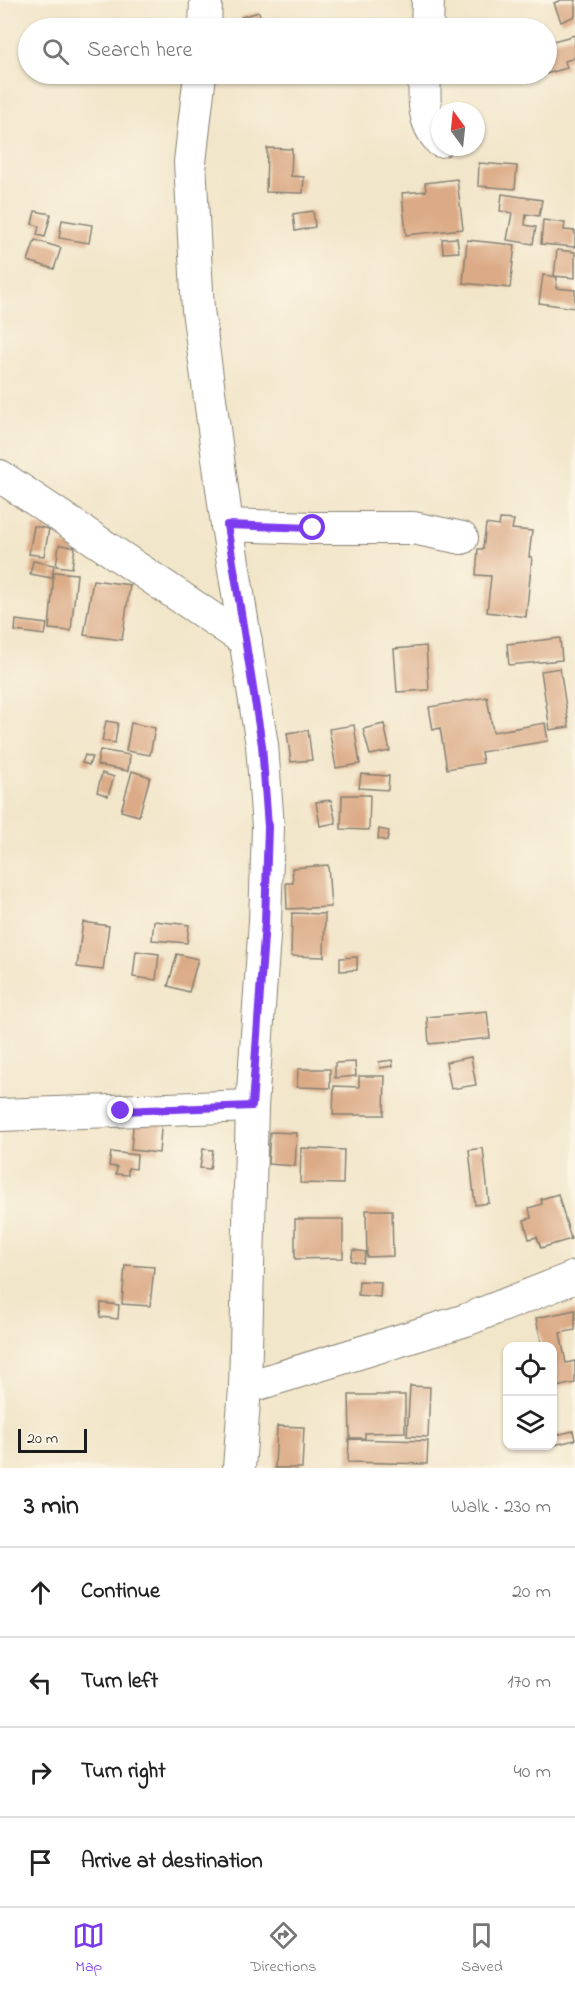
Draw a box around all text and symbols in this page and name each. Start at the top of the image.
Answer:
search box [18,18,557,84]
icon: search [39,35,72,68]
text: Search here [87,35,192,67]
north arrow [431,102,485,156]
route start [299,514,325,540]
route end [107,1097,133,1123]
map controls [503,1342,557,1450]
button: locate [503,1342,557,1396]
button: layers [503,1396,557,1450]
scale bar [18,1426,87,1454]
text: 20 m [27,1427,58,1451]
text: 3 min [24,1488,79,1526]
text: Walk · 230 m [451,1493,551,1522]
icon: ahead [24,1576,57,1609]
text: Continue [81,1576,160,1608]
text: 20 m [512,1578,551,1607]
icon: left [24,1666,57,1699]
text: Turn left [81,1666,158,1698]
text: 170 m [507,1668,551,1697]
icon: right [24,1756,57,1789]
text: Turn right [81,1756,166,1788]
text: 40 m [514,1758,551,1787]
icon: arrive [24,1846,57,1879]
text: Arrive at destination [81,1846,263,1878]
tab: Map [72,1919,105,1979]
tab: Directions [250,1919,316,1979]
tab: Saved [461,1919,503,1979]

